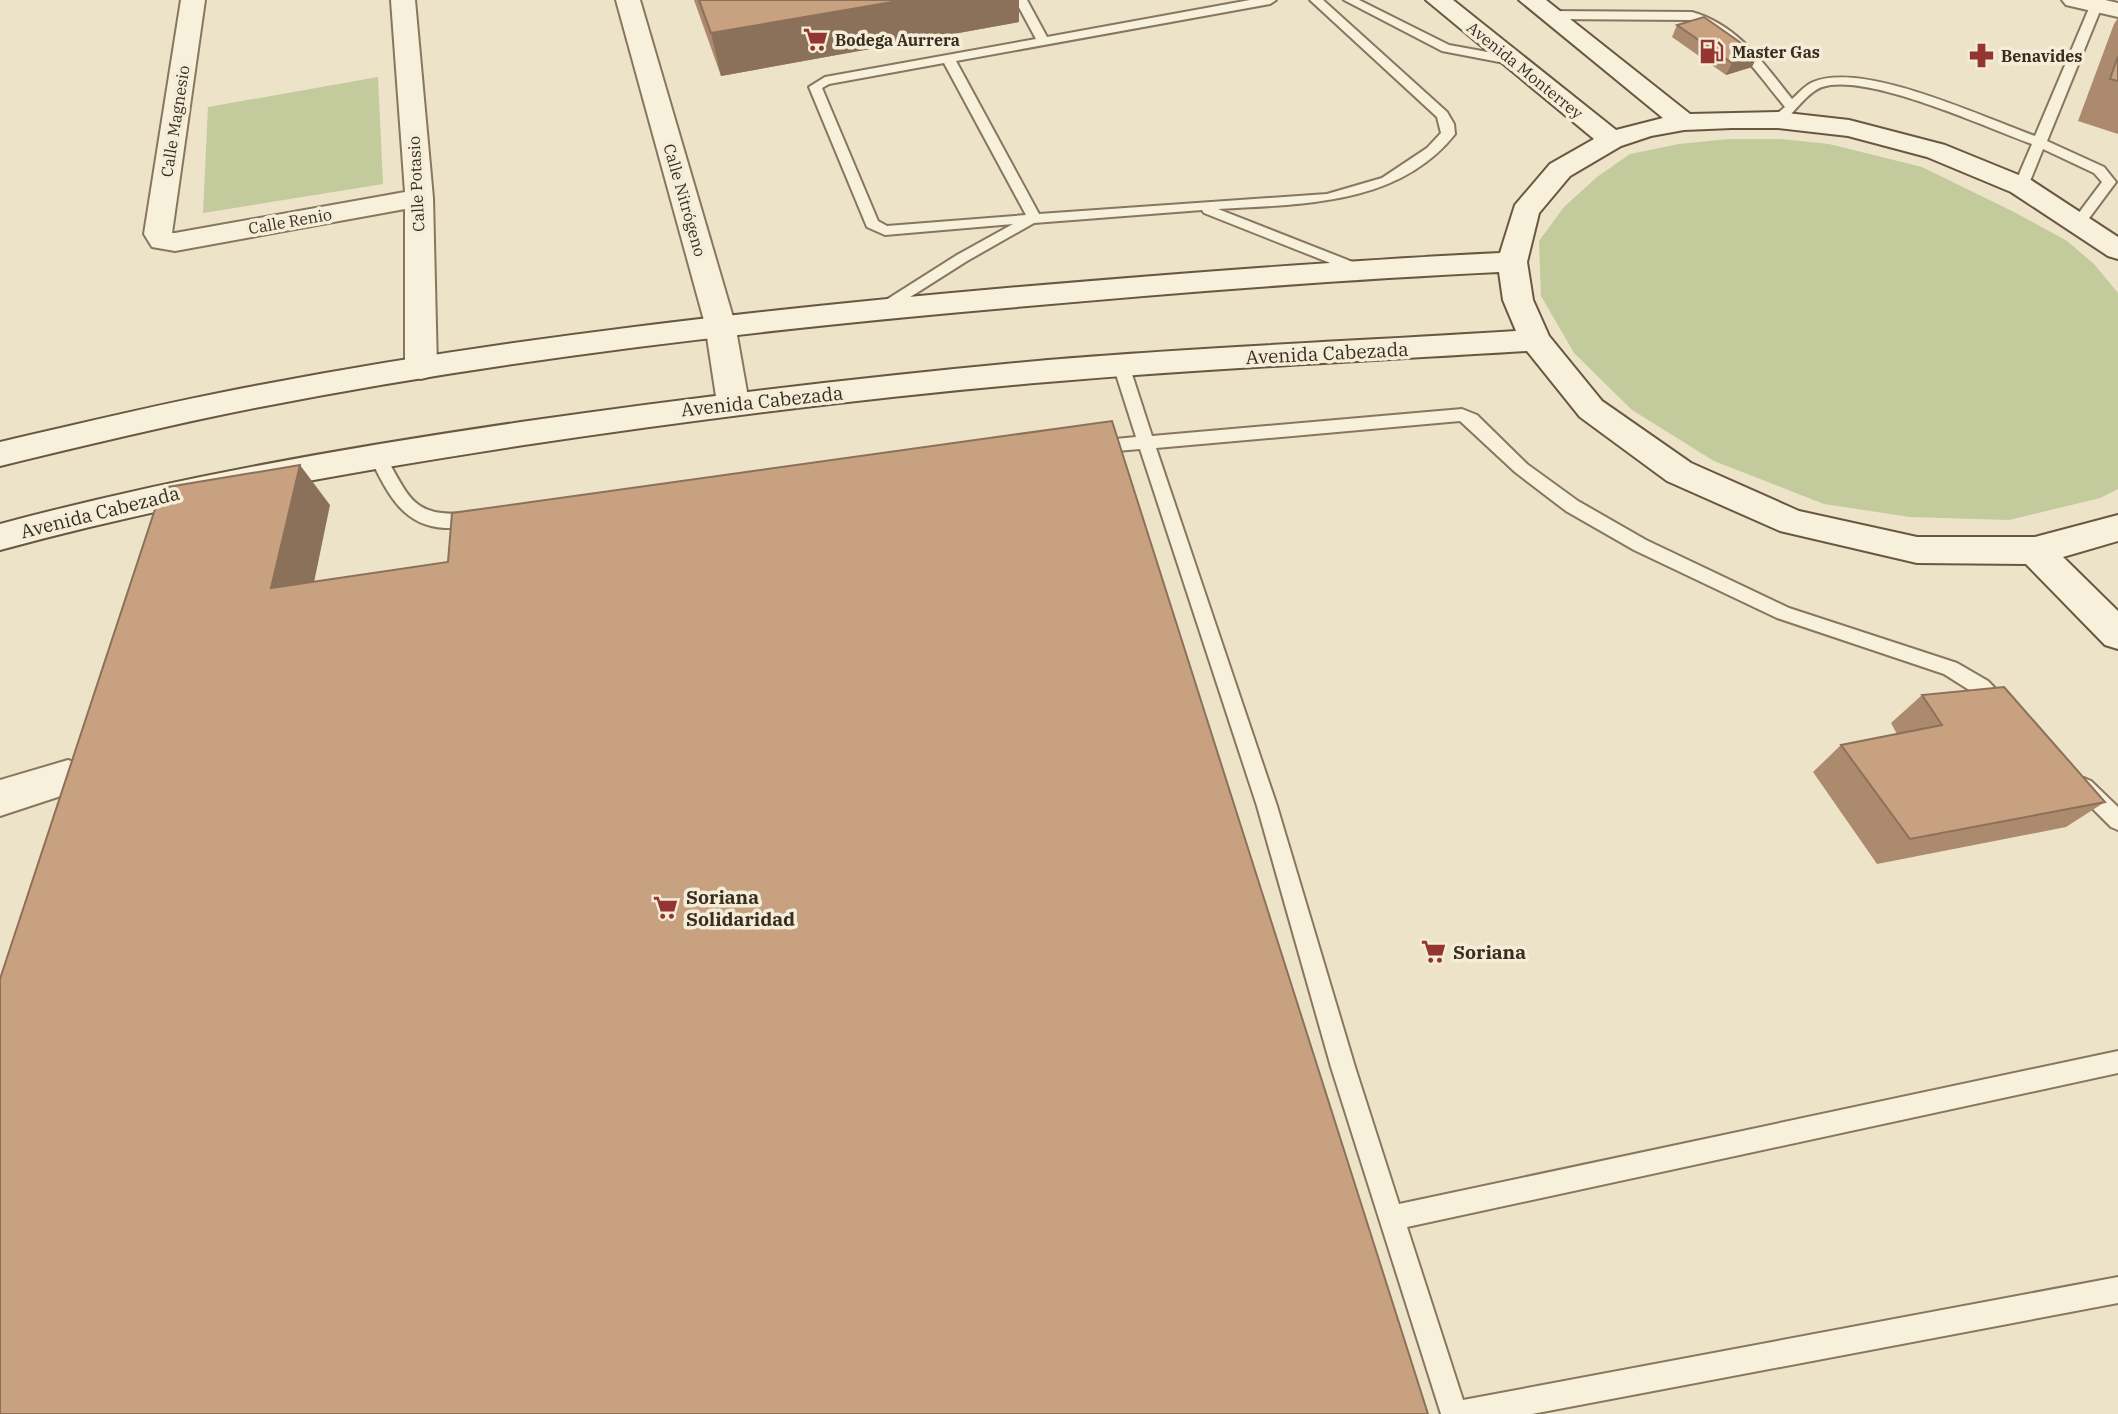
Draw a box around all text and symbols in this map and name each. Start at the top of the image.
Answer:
street label: Avenida Monterrey [1463,17,1587,123]
supermarket icon: Bodega Aurrera [801,26,829,54]
place label: Bodega Aurrera [835,30,960,50]
fuel station icon: Master Gas [1698,38,1726,66]
place label: Master Gas [1732,42,1820,62]
pharmacy icon: Benavides [1967,42,1995,70]
place label: Benavides [2001,46,2082,66]
street label: Calle Magnesio [156,64,194,178]
street label: Calle Potasio [404,136,428,232]
street label: Calle Nitrógeno [659,141,711,259]
street label: Calle Renio [247,204,333,238]
street label: Avenida Cabezada [1245,337,1409,369]
street label: Avenida Cabezada [680,381,844,421]
street label: Avenida Cabezada [18,481,182,543]
place label: Soriana Solidaridad [686,885,795,931]
supermarket icon: Soriana Solidaridad [652,894,680,922]
supermarket icon: Soriana [1419,938,1447,966]
place label: Soriana [1453,940,1526,964]

